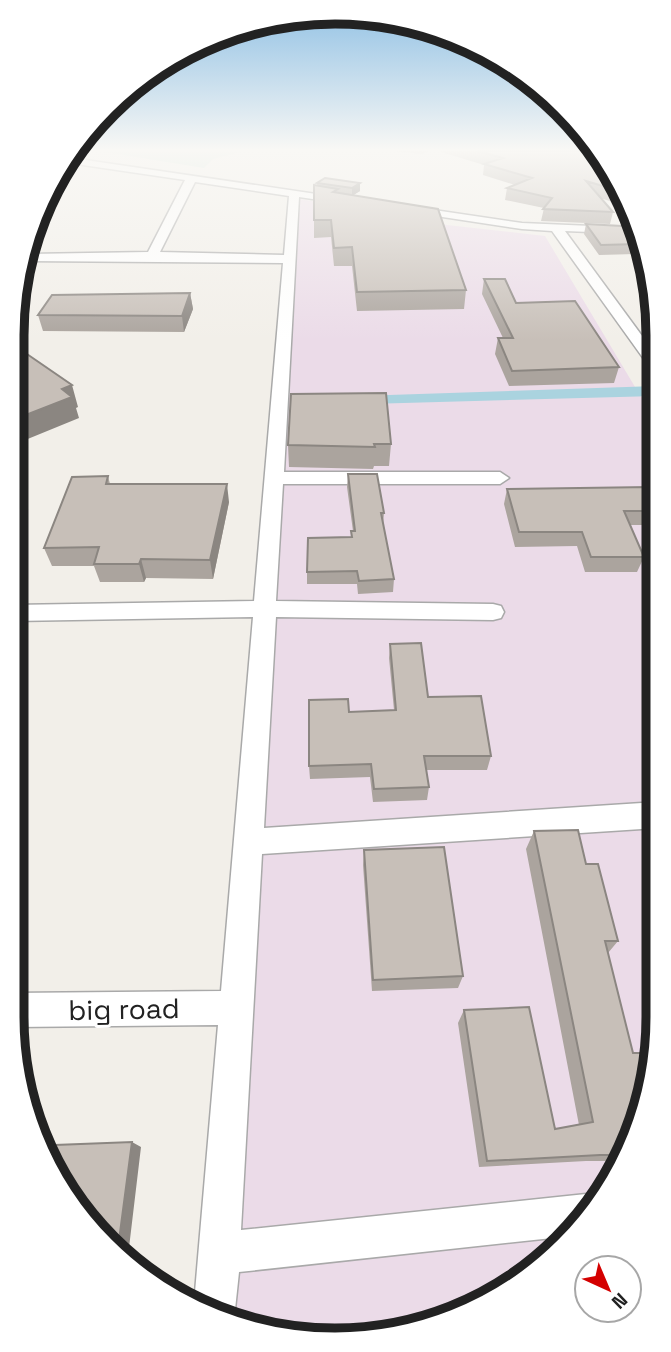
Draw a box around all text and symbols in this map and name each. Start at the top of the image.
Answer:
street label: big road [68,990,180,1028]
north arrow [573,1254,643,1324]
text: N [606,1287,633,1314]

